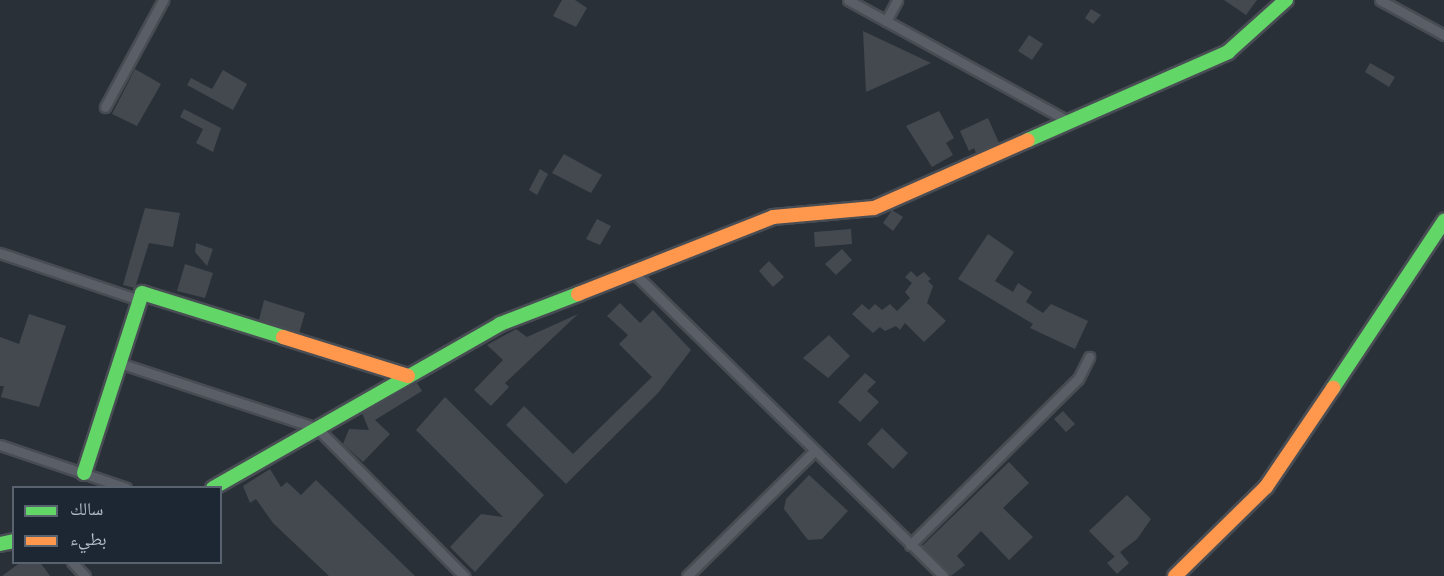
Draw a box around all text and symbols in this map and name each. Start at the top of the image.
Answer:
legend [12,486,222,564]
text: سالك [70,498,103,518]
text: بطيء [70,528,107,548]

